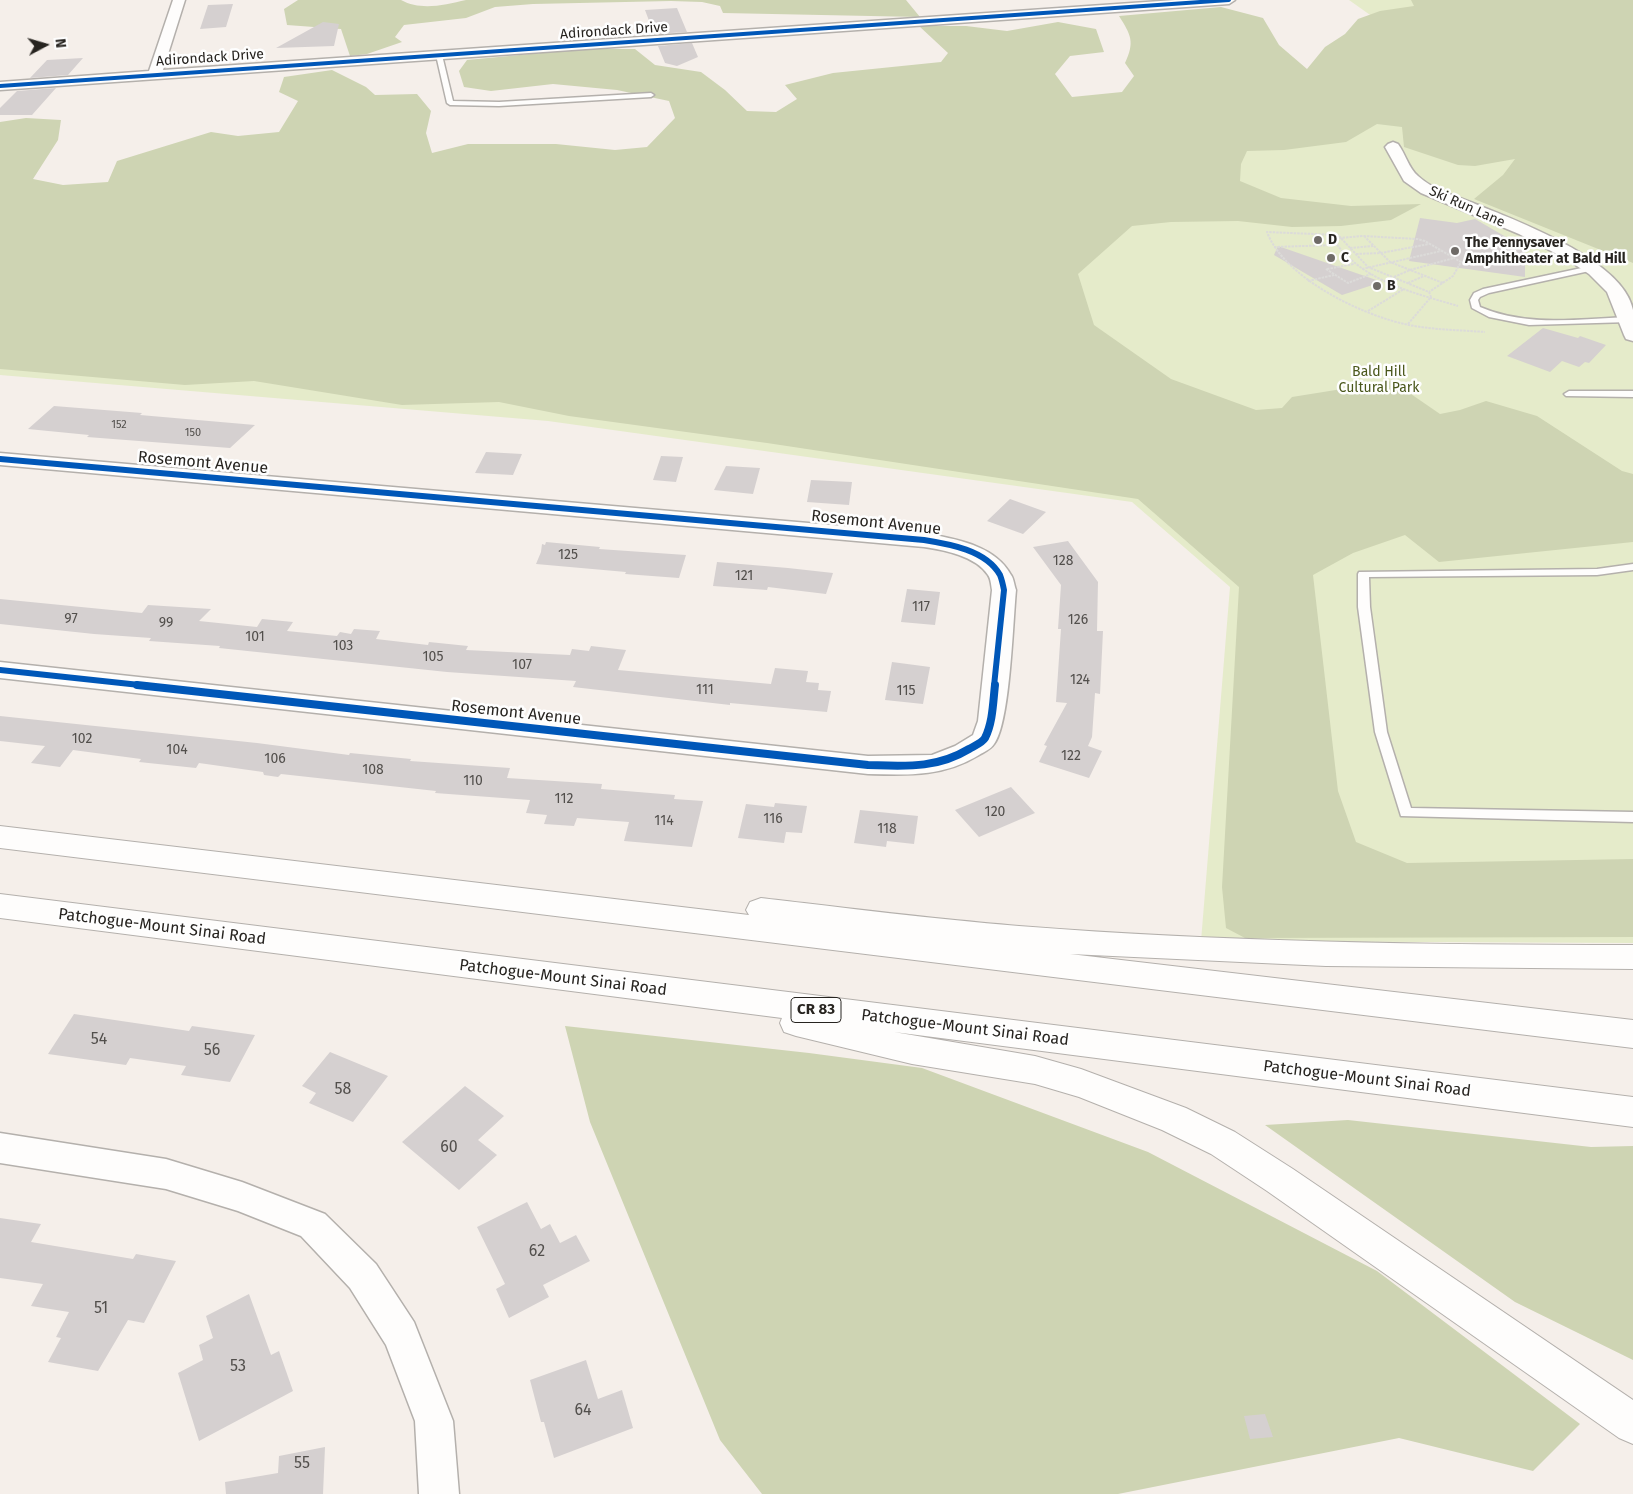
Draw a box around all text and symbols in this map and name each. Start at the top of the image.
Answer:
street label: Adirondack Drive [559,19,669,43]
north arrow [20,20,70,70]
text: N [51,38,69,49]
street label: Adirondack Drive [155,46,265,70]
street label: Ski Run Lane [1426,183,1508,231]
place label: D [1328,232,1337,248]
marker: D [1312,234,1324,246]
place label: The Pennysaver Amphitheater at Bald Hill [1465,235,1626,268]
marker: The Pennysaver Amphitheater at Bald Hill [1449,245,1461,257]
place label: C [1341,250,1349,266]
marker: C [1325,252,1337,264]
place label: B [1387,278,1396,294]
marker: B [1371,280,1383,292]
park label: Bald Hill Cultural Park [1339,364,1419,397]
house number: 152 [111,418,127,432]
house number: 150 [185,426,201,440]
street label: Rosemont Avenue [137,448,269,478]
street label: Rosemont Avenue [810,507,942,539]
house number: 125 [558,547,578,563]
house number: 128 [1053,553,1073,569]
house number: 121 [735,568,753,584]
house number: 117 [912,599,930,615]
house number: 97 [64,611,78,627]
house number: 126 [1068,612,1088,628]
house number: 99 [159,615,173,631]
house number: 101 [245,629,265,645]
house number: 103 [333,638,353,654]
house number: 105 [423,649,443,665]
house number: 107 [512,657,532,673]
house number: 124 [1070,672,1090,688]
house number: 111 [696,682,714,698]
house number: 115 [897,683,915,699]
street label: Rosemont Avenue [450,697,582,729]
house number: 102 [72,731,92,747]
house number: 104 [166,742,188,758]
house number: 122 [1061,748,1081,764]
house number: 106 [264,751,286,767]
house number: 108 [362,762,384,778]
house number: 110 [463,773,483,789]
house number: 112 [555,791,573,807]
house number: 120 [985,804,1005,820]
house number: 116 [763,811,783,827]
house number: 114 [654,813,674,829]
house number: 118 [877,821,897,837]
street label: Patchogue-Mount Sinai Road [57,905,267,949]
street label: Patchogue-Mount Sinai Road [458,956,668,1000]
road number: CR 83 [791,998,841,1022]
street label: Patchogue-Mount Sinai Road [860,1006,1070,1050]
house number: 54 [91,1030,107,1050]
house number: 56 [204,1041,220,1061]
street label: Patchogue-Mount Sinai Road [1262,1057,1472,1101]
house number: 58 [335,1080,351,1100]
house number: 60 [440,1138,458,1158]
house number: 62 [529,1242,545,1262]
house number: 51 [94,1299,108,1319]
house number: 53 [230,1357,246,1377]
house number: 64 [574,1401,592,1421]
house number: 55 [294,1454,310,1474]

